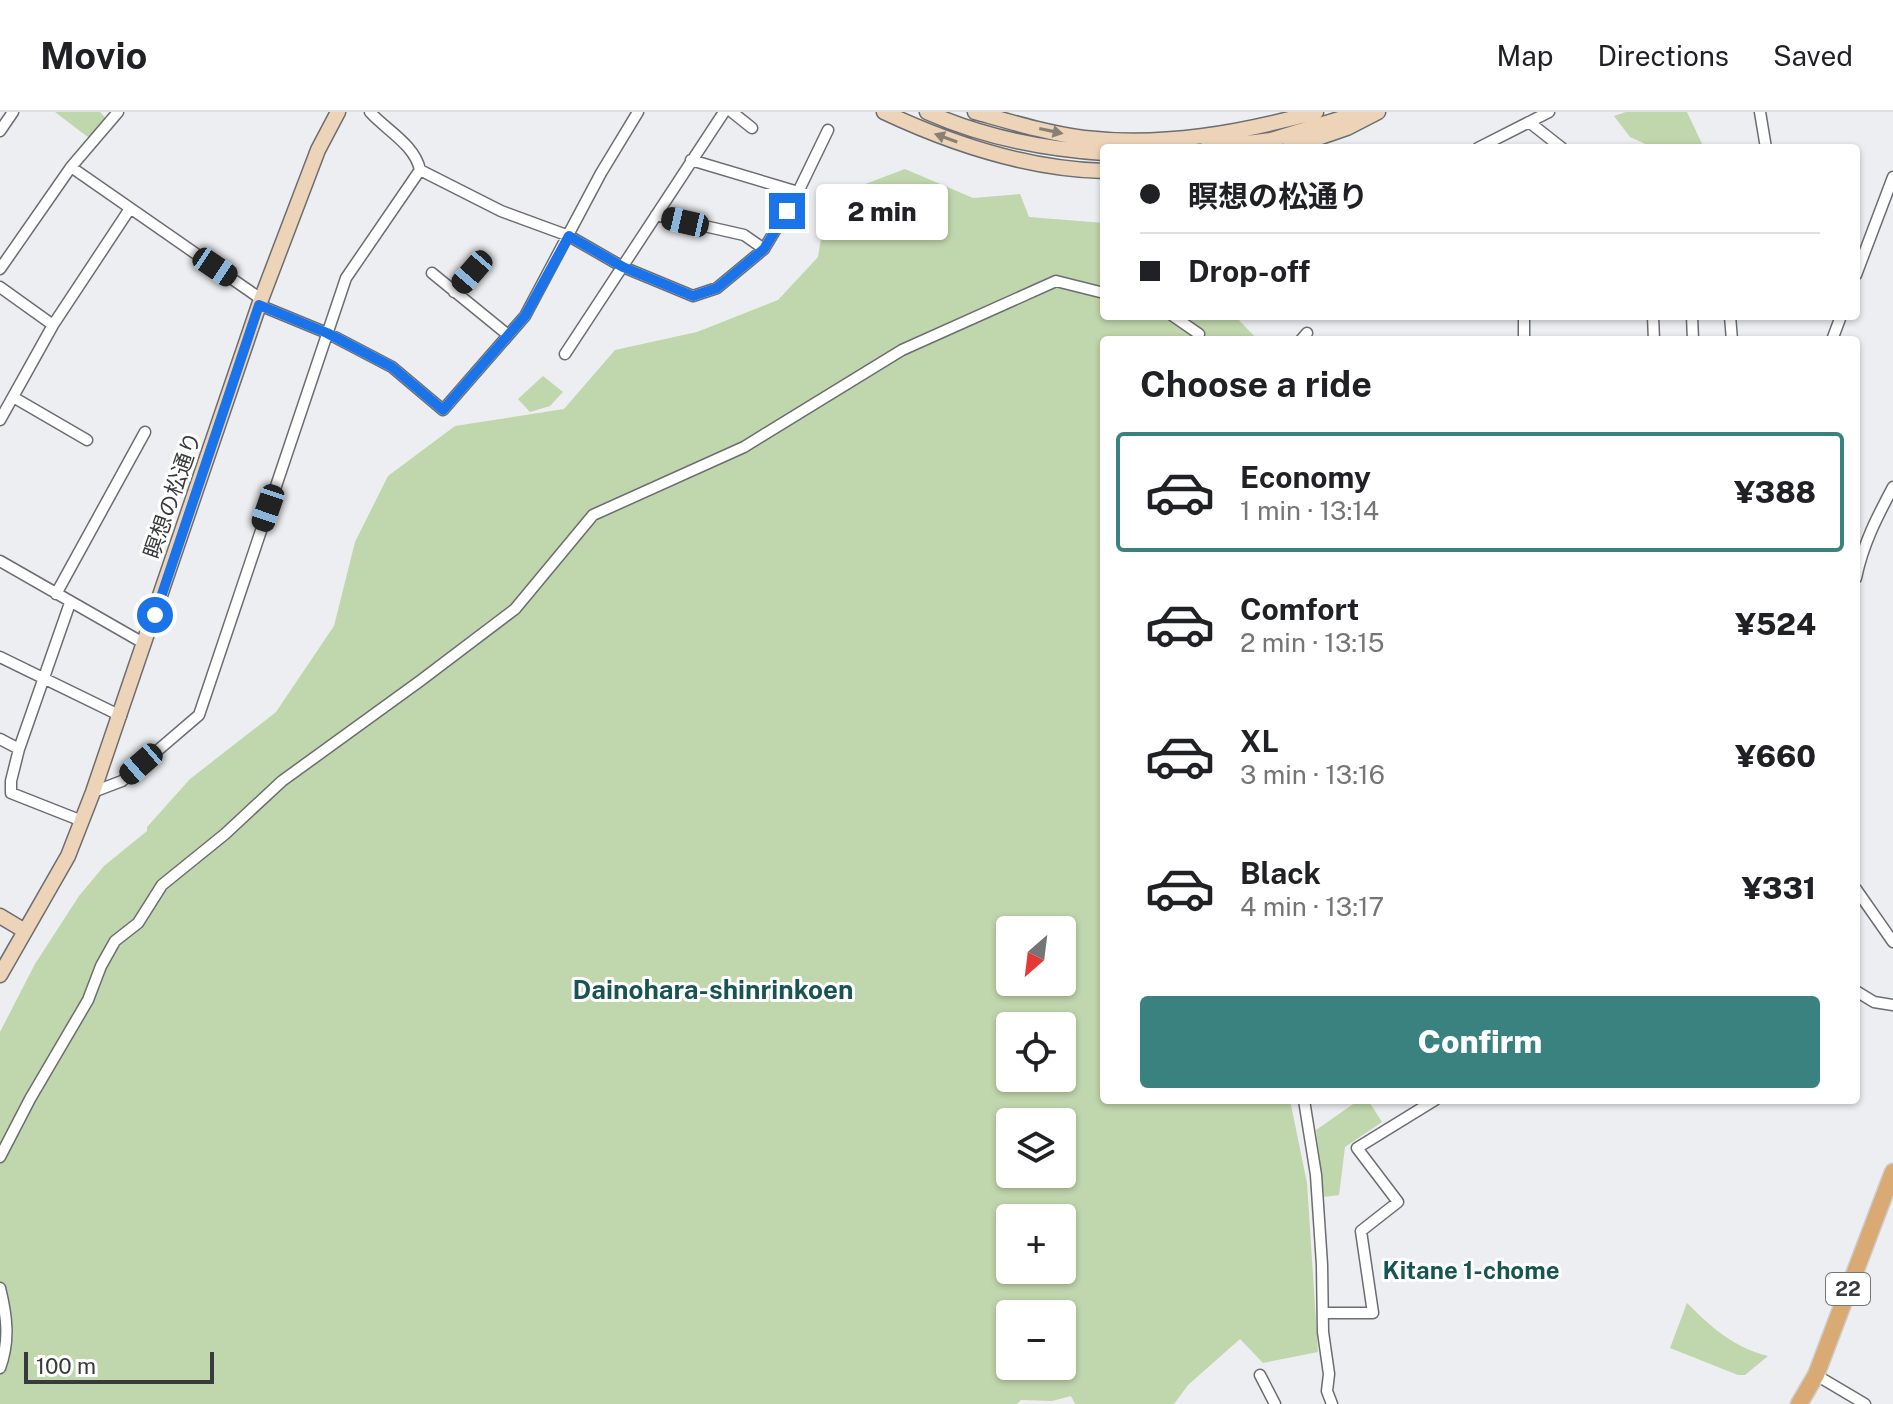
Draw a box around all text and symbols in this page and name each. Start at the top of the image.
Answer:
text: Movio [40,33,147,78]
text: Map [1497,39,1553,72]
text: Directions [1597,39,1729,72]
text: Saved [1773,39,1853,72]
one-way arrow [1039,125,1064,138]
one-way arrow [934,131,958,144]
text: 瞑想の松通り [1188,178,1368,214]
callout: 2 min [815,183,947,239]
route end [769,193,805,229]
text: 2 min [847,196,917,227]
car [659,205,711,239]
car [188,244,242,290]
car [447,246,497,298]
text: Drop-off [1188,253,1310,289]
text: Choose a ride [1140,363,1372,405]
street label: 瞑想の松通り [138,428,206,562]
icon: car [1144,456,1216,528]
text: Economy [1240,459,1371,495]
text: ¥388 [1734,474,1816,510]
car [249,481,287,535]
text: 1 min · 13:14 [1240,495,1379,526]
icon: car [1144,588,1216,660]
text: Comfort [1240,591,1359,627]
route start [137,597,173,633]
text: ¥524 [1735,606,1816,642]
text: 2 min · 13:15 [1240,627,1384,658]
icon: car [1144,720,1216,792]
text: XL [1240,723,1279,759]
text: ¥660 [1735,738,1816,774]
car [115,739,167,789]
text: 3 min · 13:16 [1240,759,1385,790]
icon: car [1144,852,1216,924]
text: Black [1240,855,1321,891]
text: ¥331 [1742,870,1816,906]
text: 4 min · 13:17 [1240,891,1384,922]
north arrow [996,916,1076,996]
map controls [996,916,1076,1380]
district label: Dainohara-shinrinkoen [573,974,853,1005]
button: Confirm [1140,996,1820,1088]
button: locate [996,1012,1076,1092]
button: layers [996,1108,1076,1188]
button: + [996,1204,1076,1284]
district label: Kitane 1-chome [1382,1256,1560,1284]
road number: 22 [1826,1273,1870,1305]
button: − [996,1300,1076,1380]
scale bar [24,1348,214,1384]
text: 100 m [36,1353,96,1379]

